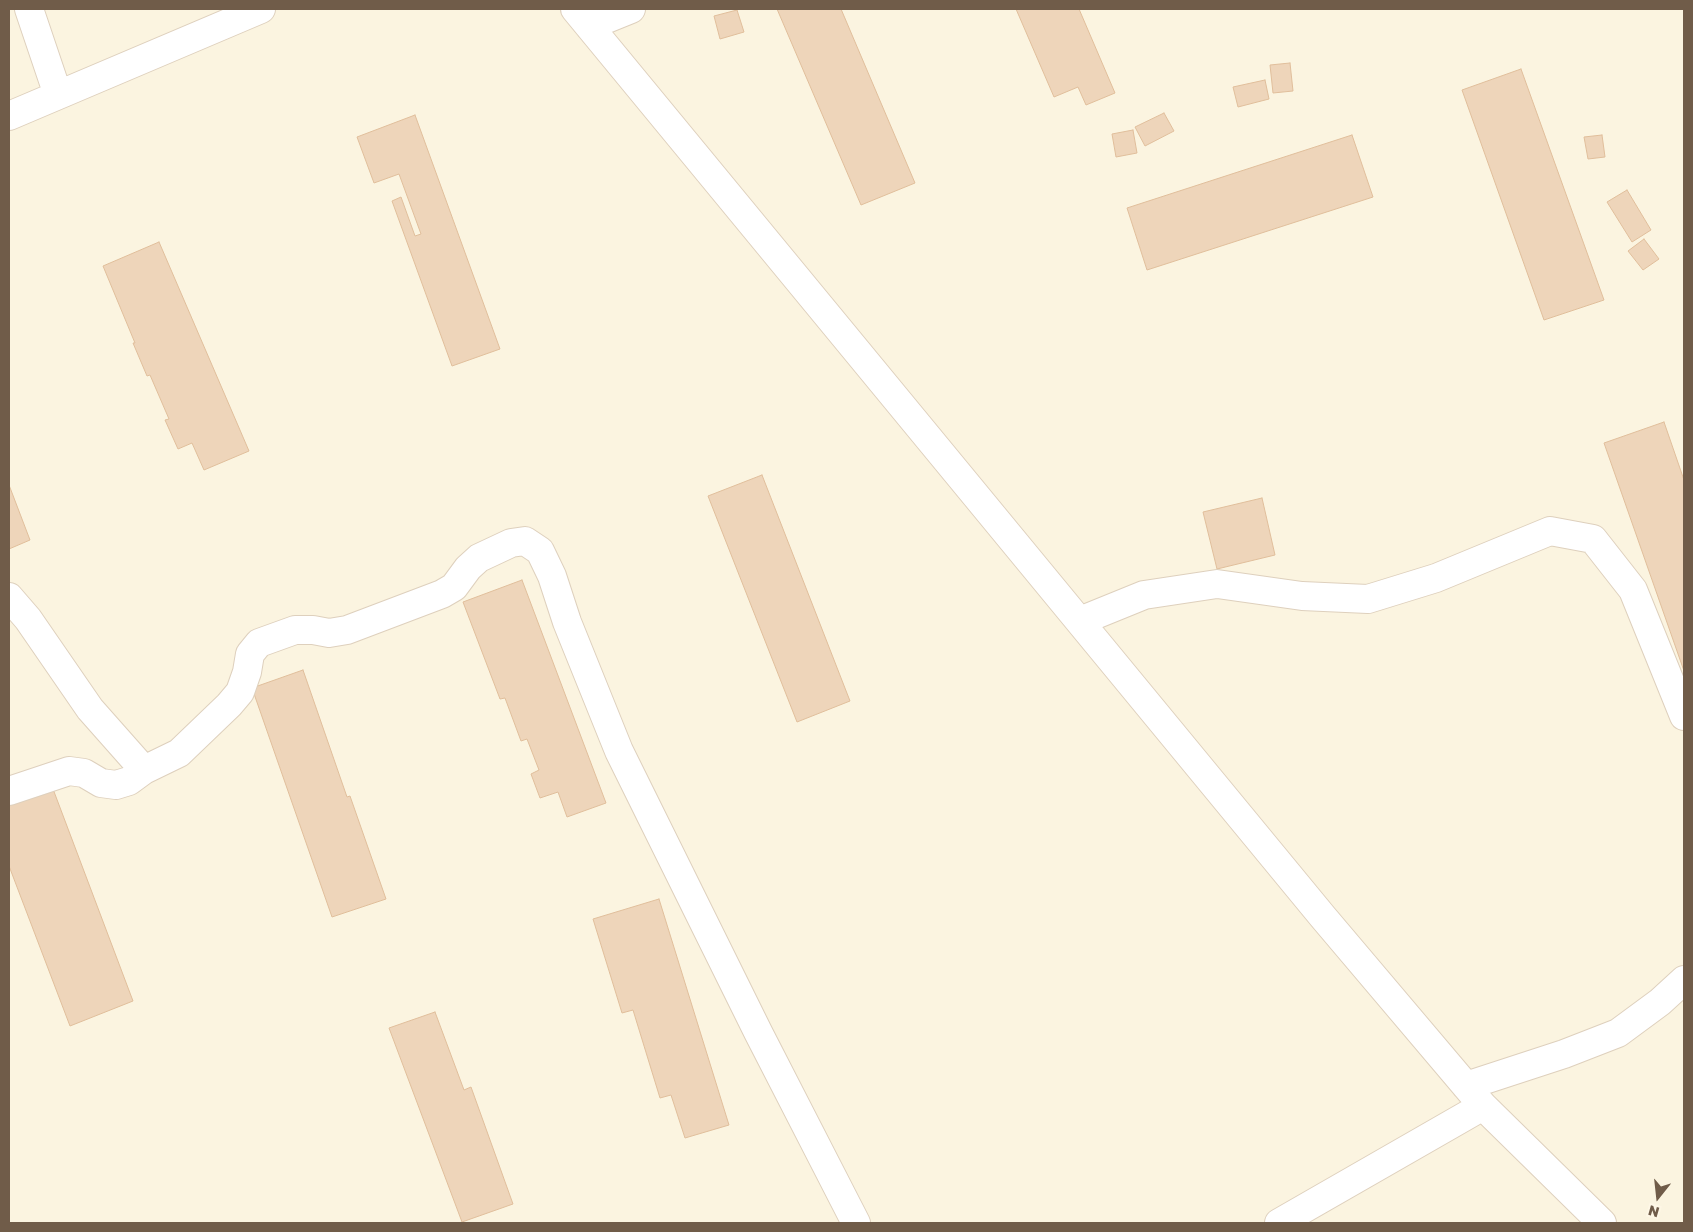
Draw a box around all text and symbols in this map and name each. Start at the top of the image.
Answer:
north arrow [1633,1172,1683,1222]
text: N [1646,1202,1661,1222]

